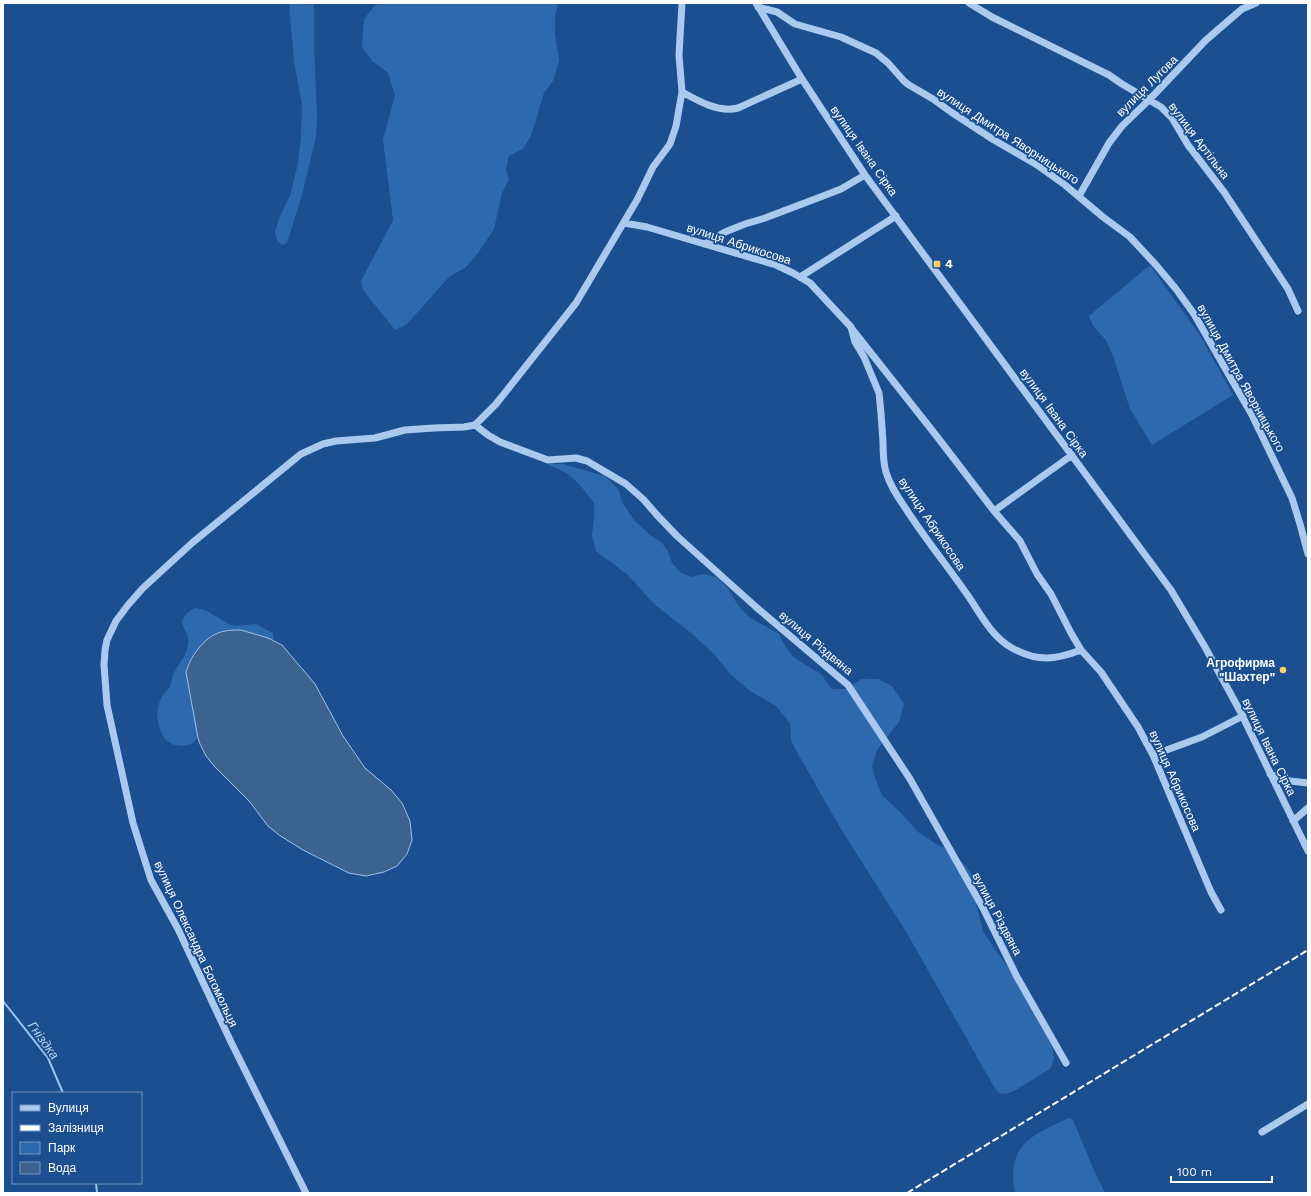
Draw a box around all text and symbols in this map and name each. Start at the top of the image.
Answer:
street label: вулиця Лугова [1114,52,1181,119]
street label: вулиця Дмитра Яворницького [934,85,1082,187]
street label: вулиця Артільна [1166,100,1233,182]
street label: вулиця Івана Сірка [828,103,901,199]
street label: вулиця Абрикосова [685,220,793,268]
place label: 4 [945,257,953,271]
marker: 4 [932,259,942,269]
street label: вулиця Дмитра Яворницького [1194,302,1288,455]
street label: вулиця Івана Сірка [1017,366,1091,461]
street label: вулиця Абрикосова [896,475,968,573]
street label: вулиця Різдвяна [776,608,856,678]
place label: Агрофирма "Шахтер" [1206,656,1275,684]
marker: Агрофирма "Шахтер" [1278,665,1288,675]
street label: вулиця Івана Сірка [1239,696,1299,798]
street label: вулиця Абрикосова [1146,728,1204,834]
street label: вулиця Олександра Богомольця [151,859,241,1029]
street label: вулиця Різдвяна [969,870,1025,958]
water label: Гніздка [25,1018,62,1062]
legend [12,1092,142,1184]
text: Вулиця [48,1101,89,1115]
text: Залізниця [48,1121,104,1135]
text: Парк [48,1141,76,1155]
scale bar [1171,1158,1272,1184]
text: Вода [48,1161,76,1175]
text: 100 m [1177,1165,1212,1179]

